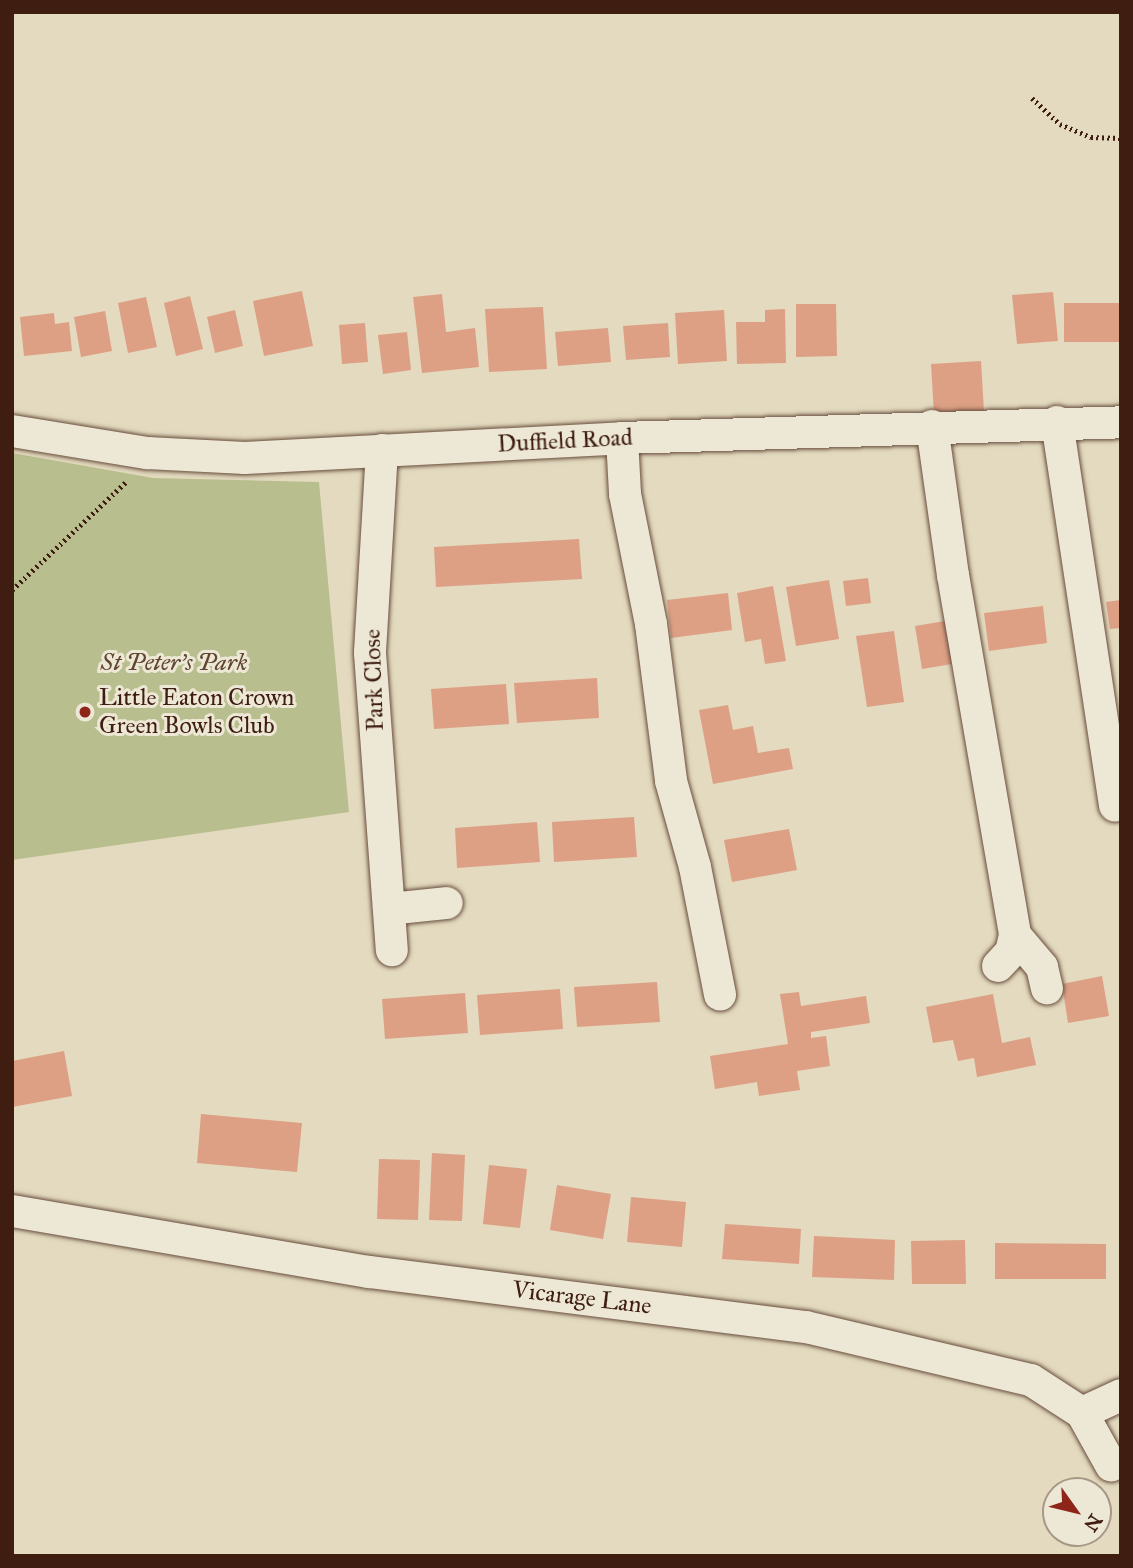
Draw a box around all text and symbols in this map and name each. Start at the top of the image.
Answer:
street label: Duffield Road [497,423,633,459]
street label: Park Close [358,628,390,732]
park label: St Peter's Park [101,649,247,677]
place label: Little Eaton Crown Green Bowls Club [99,684,294,740]
marker: Little Eaton Crown Green Bowls Club [77,704,93,720]
street label: Vicarage Lane [511,1275,653,1321]
north arrow [1042,1477,1112,1547]
text: N [1079,1510,1107,1536]

